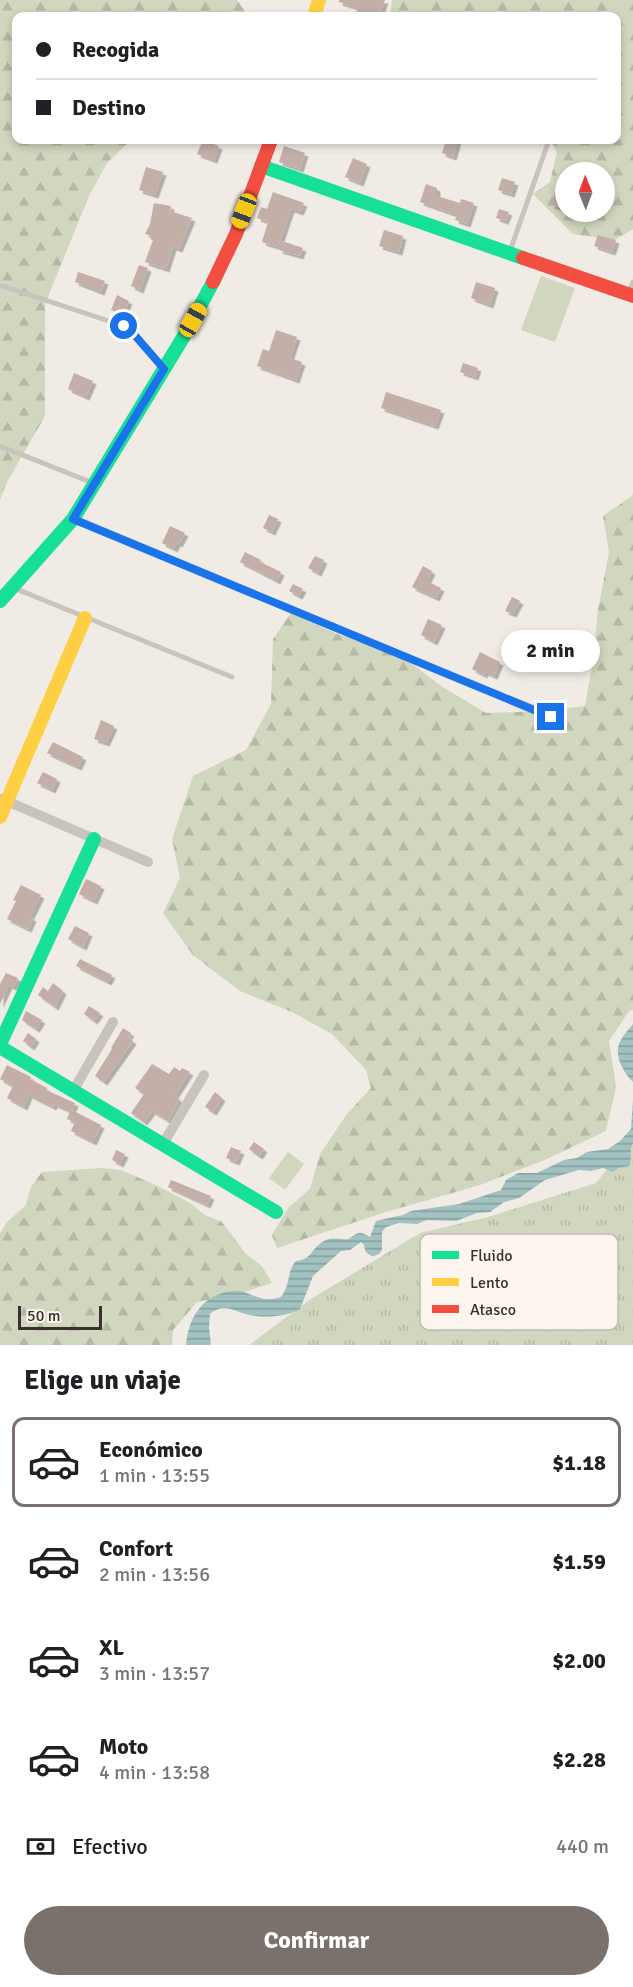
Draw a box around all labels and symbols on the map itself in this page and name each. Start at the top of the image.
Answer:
north arrow [555,162,615,222]
car [229,191,259,231]
car [176,300,210,340]
route start [110,312,137,339]
callout: 2 min [502,630,600,672]
route end [537,703,564,730]
legend [420,1234,618,1330]
text: Fluido [470,1246,513,1266]
text: Lento [470,1273,508,1293]
text: Atasco [470,1300,516,1320]
scale bar [18,1303,102,1330]

